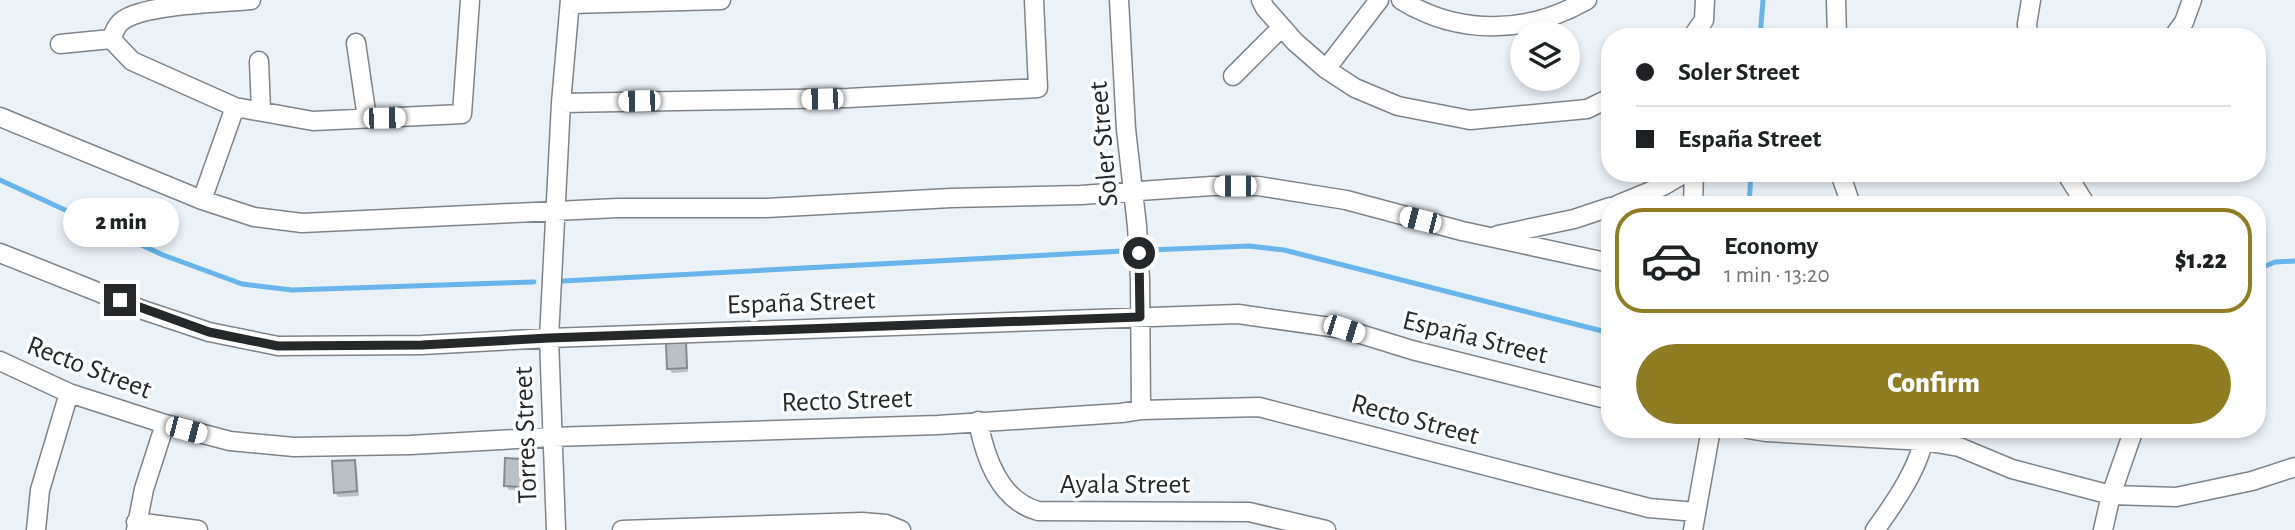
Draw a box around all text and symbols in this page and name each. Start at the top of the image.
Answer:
map controls [1510,21,1580,91]
button: layers [1510,21,1580,91]
text: Soler Street [1678,59,1800,85]
street label: Soler Street [1085,80,1123,208]
car [801,88,844,110]
car [618,90,661,112]
car [363,107,406,129]
text: España Street [1678,126,1821,152]
car [1215,176,1257,197]
callout: 2 min [62,198,178,247]
car [1398,205,1443,235]
text: 2 min [95,211,147,234]
icon: car [1640,229,1703,292]
text: Economy [1724,233,1818,259]
route start [1123,237,1155,269]
text: $1.22 [2175,247,2227,273]
text: 1 min · 13:20 [1724,264,1830,287]
route end [104,284,136,316]
street label: España Street [726,286,876,320]
street label: España Street [1399,306,1551,370]
car [1321,313,1368,345]
street label: Recto Street [23,331,155,405]
button: Confirm [1636,344,2231,424]
street label: Torres Street [510,366,542,504]
street label: Recto Street [781,385,913,417]
street label: Recto Street [1348,390,1482,450]
car [163,414,210,446]
street label: Ayala Street [1060,471,1190,499]

